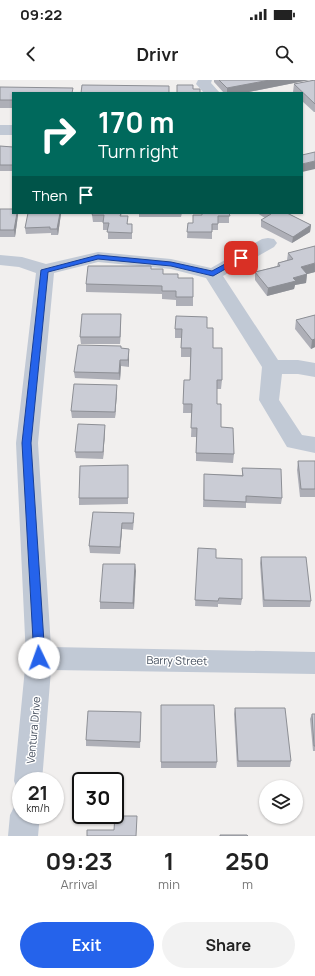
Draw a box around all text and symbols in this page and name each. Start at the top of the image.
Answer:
text: 09:22 [20,4,62,25]
text: Drivr [137,42,178,66]
icon: back [20,43,42,65]
icon: search [273,43,295,65]
text: 170 m [98,103,174,141]
icon: right [32,108,84,160]
text: Turn right [98,139,179,163]
icon: arrive [75,184,97,206]
text: Then [32,185,67,206]
pin [224,241,258,275]
icon: arrive [230,247,252,269]
position arrow [18,637,60,679]
street label: Barry Street [146,652,208,668]
street label: Ventura Drive [23,695,43,764]
speed limit sign: 30 [72,772,124,824]
text: 21 [28,779,48,806]
map controls [259,780,303,824]
button: layers [259,780,303,824]
text: km/h [26,801,50,815]
text: 09:23 [45,844,113,877]
text: 1 [164,844,174,877]
text: 250 [225,844,270,877]
text: Arrival [60,875,98,893]
text: min [158,875,180,893]
text: m [242,875,253,893]
button: Exit [20,922,154,968]
button: Share [162,922,295,968]

